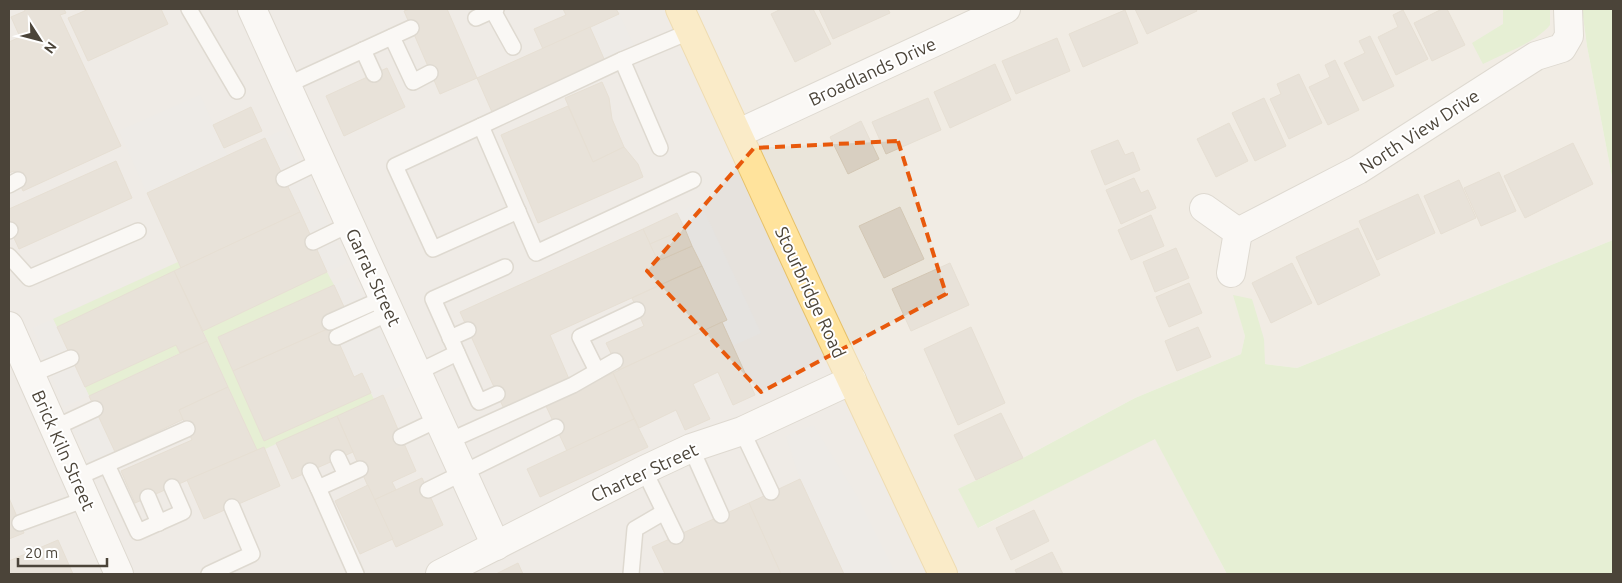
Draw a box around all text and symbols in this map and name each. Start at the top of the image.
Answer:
north arrow [15,15,65,65]
street label: Broadlands Drive [805,33,939,109]
text: N [41,39,60,57]
street label: North View Drive [1355,85,1483,177]
street label: Stourbridge Road [772,223,850,361]
street label: Garrat Street [343,225,405,329]
street label: Brick Kiln Street [29,387,99,513]
street label: Charter Street [587,439,701,505]
scale bar [18,536,106,568]
text: 20 m [25,544,58,561]

